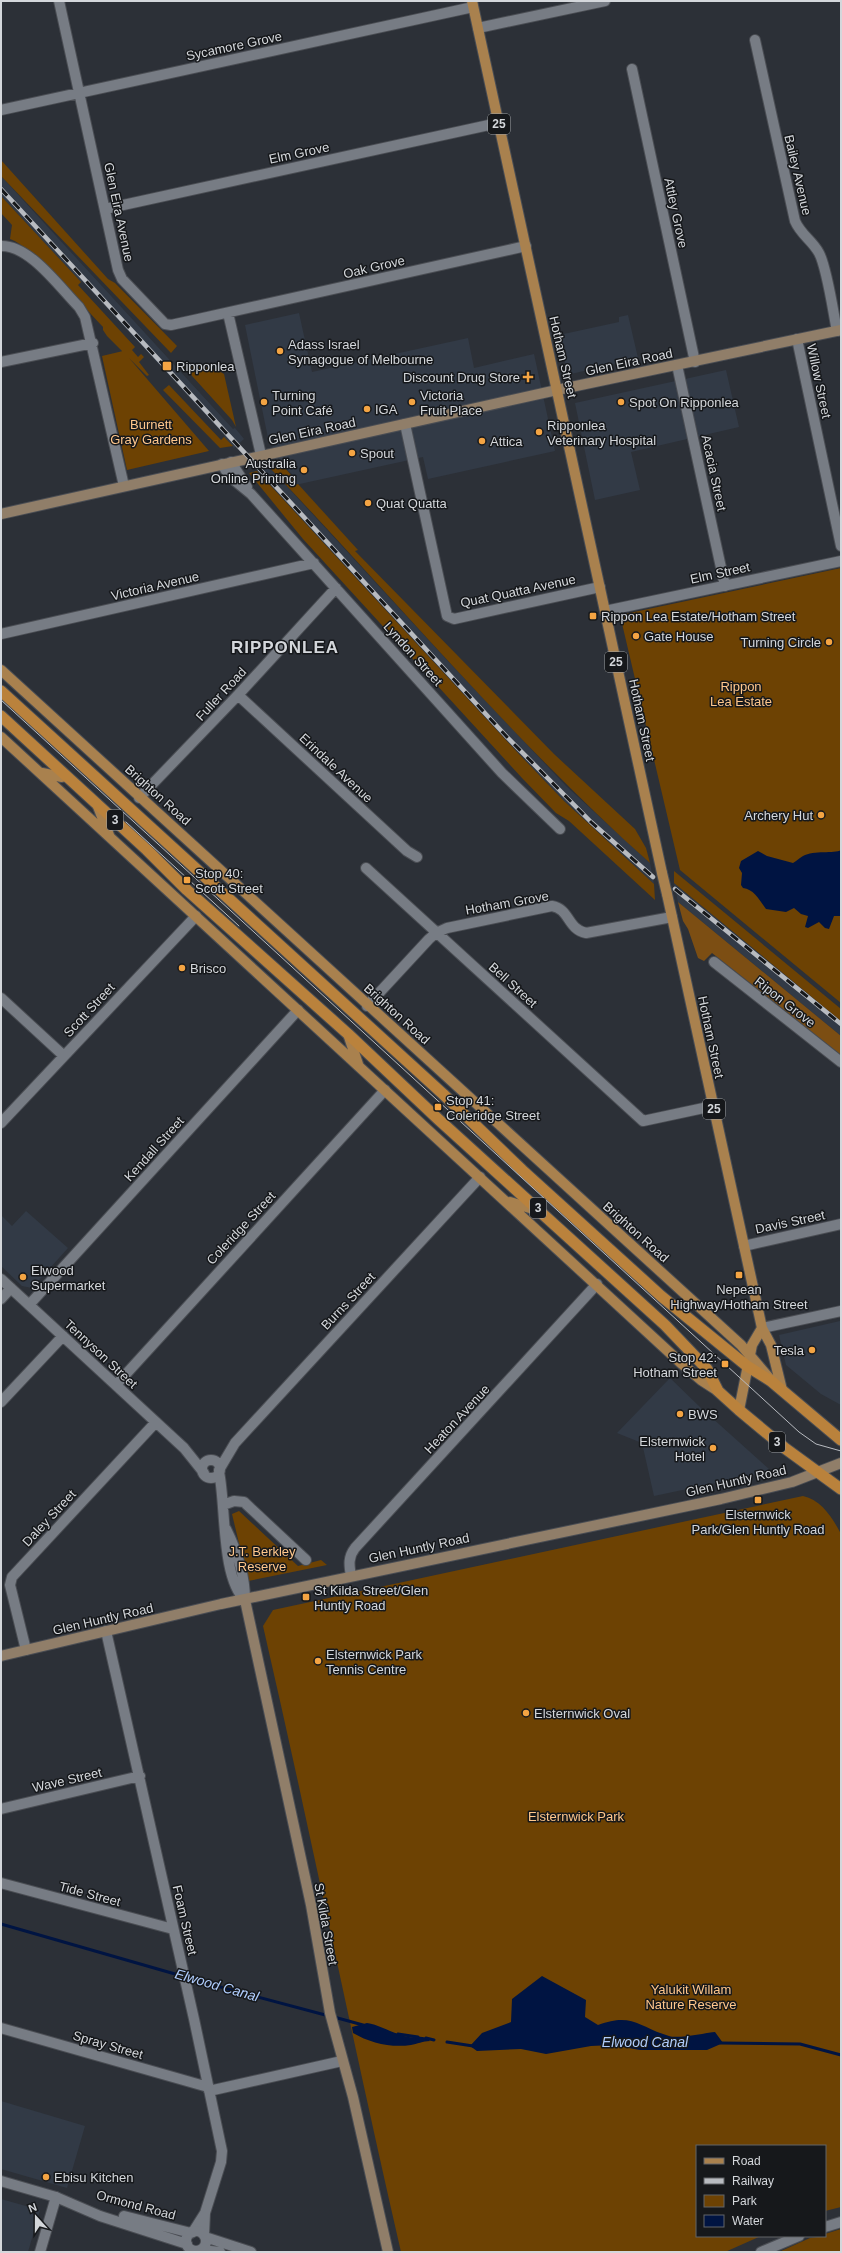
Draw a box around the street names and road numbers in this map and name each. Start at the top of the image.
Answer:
street label: Sycamore Grove [185,29,283,63]
road number: 25 [488,114,510,134]
street label: Bailey Avenue [781,133,815,217]
street label: Elm Grove [267,139,331,167]
street label: Glen Eira Avenue [101,161,137,263]
street label: Attley Grove [661,176,691,250]
street label: Oak Grove [342,253,406,281]
street label: Hotham Street [546,314,580,400]
street label: Willow Street [804,342,834,420]
street label: Glen Eira Road [584,345,674,379]
street label: Glen Eira Road [267,414,357,448]
street label: Acacia Street [699,434,729,513]
street label: Elm Street [689,559,752,587]
street label: Victoria Avenue [110,569,200,603]
street label: Quat Quatta Avenue [459,571,577,611]
street label: Lyndon Street [381,619,446,689]
road number: 25 [605,652,627,672]
street label: Fuller Road [193,664,249,724]
street label: Hotham Street [626,677,658,763]
street label: Erindale Avenue [296,730,376,806]
street label: Brighton Road [122,762,194,828]
road number: 3 [107,810,123,830]
street label: Hotham Grove [464,888,550,918]
street label: Bell Street [486,959,541,1011]
street label: Ripon Grove [752,974,818,1030]
street label: Scott Street [60,980,118,1040]
street label: Brighton Road [361,981,433,1047]
street label: Hotham Street [695,994,727,1080]
road number: 25 [703,1099,725,1119]
street label: Kendall Street [121,1113,187,1184]
street label: Coleridge Street [203,1188,279,1267]
road number: 3 [530,1198,546,1218]
street label: Brighton Road [600,1199,672,1265]
street label: Davis Street [754,1207,827,1237]
street label: Burns Street [318,1269,378,1333]
street label: Tennyson Street [62,1316,141,1392]
street label: Heaton Avenue [421,1381,493,1457]
road number: 3 [769,1432,785,1452]
street label: Glen Huntly Road [684,1462,788,1500]
street label: Daley Street [19,1486,79,1549]
street label: Glen Huntly Road [367,1530,471,1566]
street label: Glen Huntly Road [51,1600,155,1638]
street label: Wave Street [31,1765,104,1795]
street label: Tide Street [58,1879,123,1910]
street label: St Kilda Street [311,1882,341,1967]
street label: Foam Street [170,1883,200,1957]
street label: Spray Street [71,2028,145,2062]
street label: Ormond Road [95,2187,177,2223]

